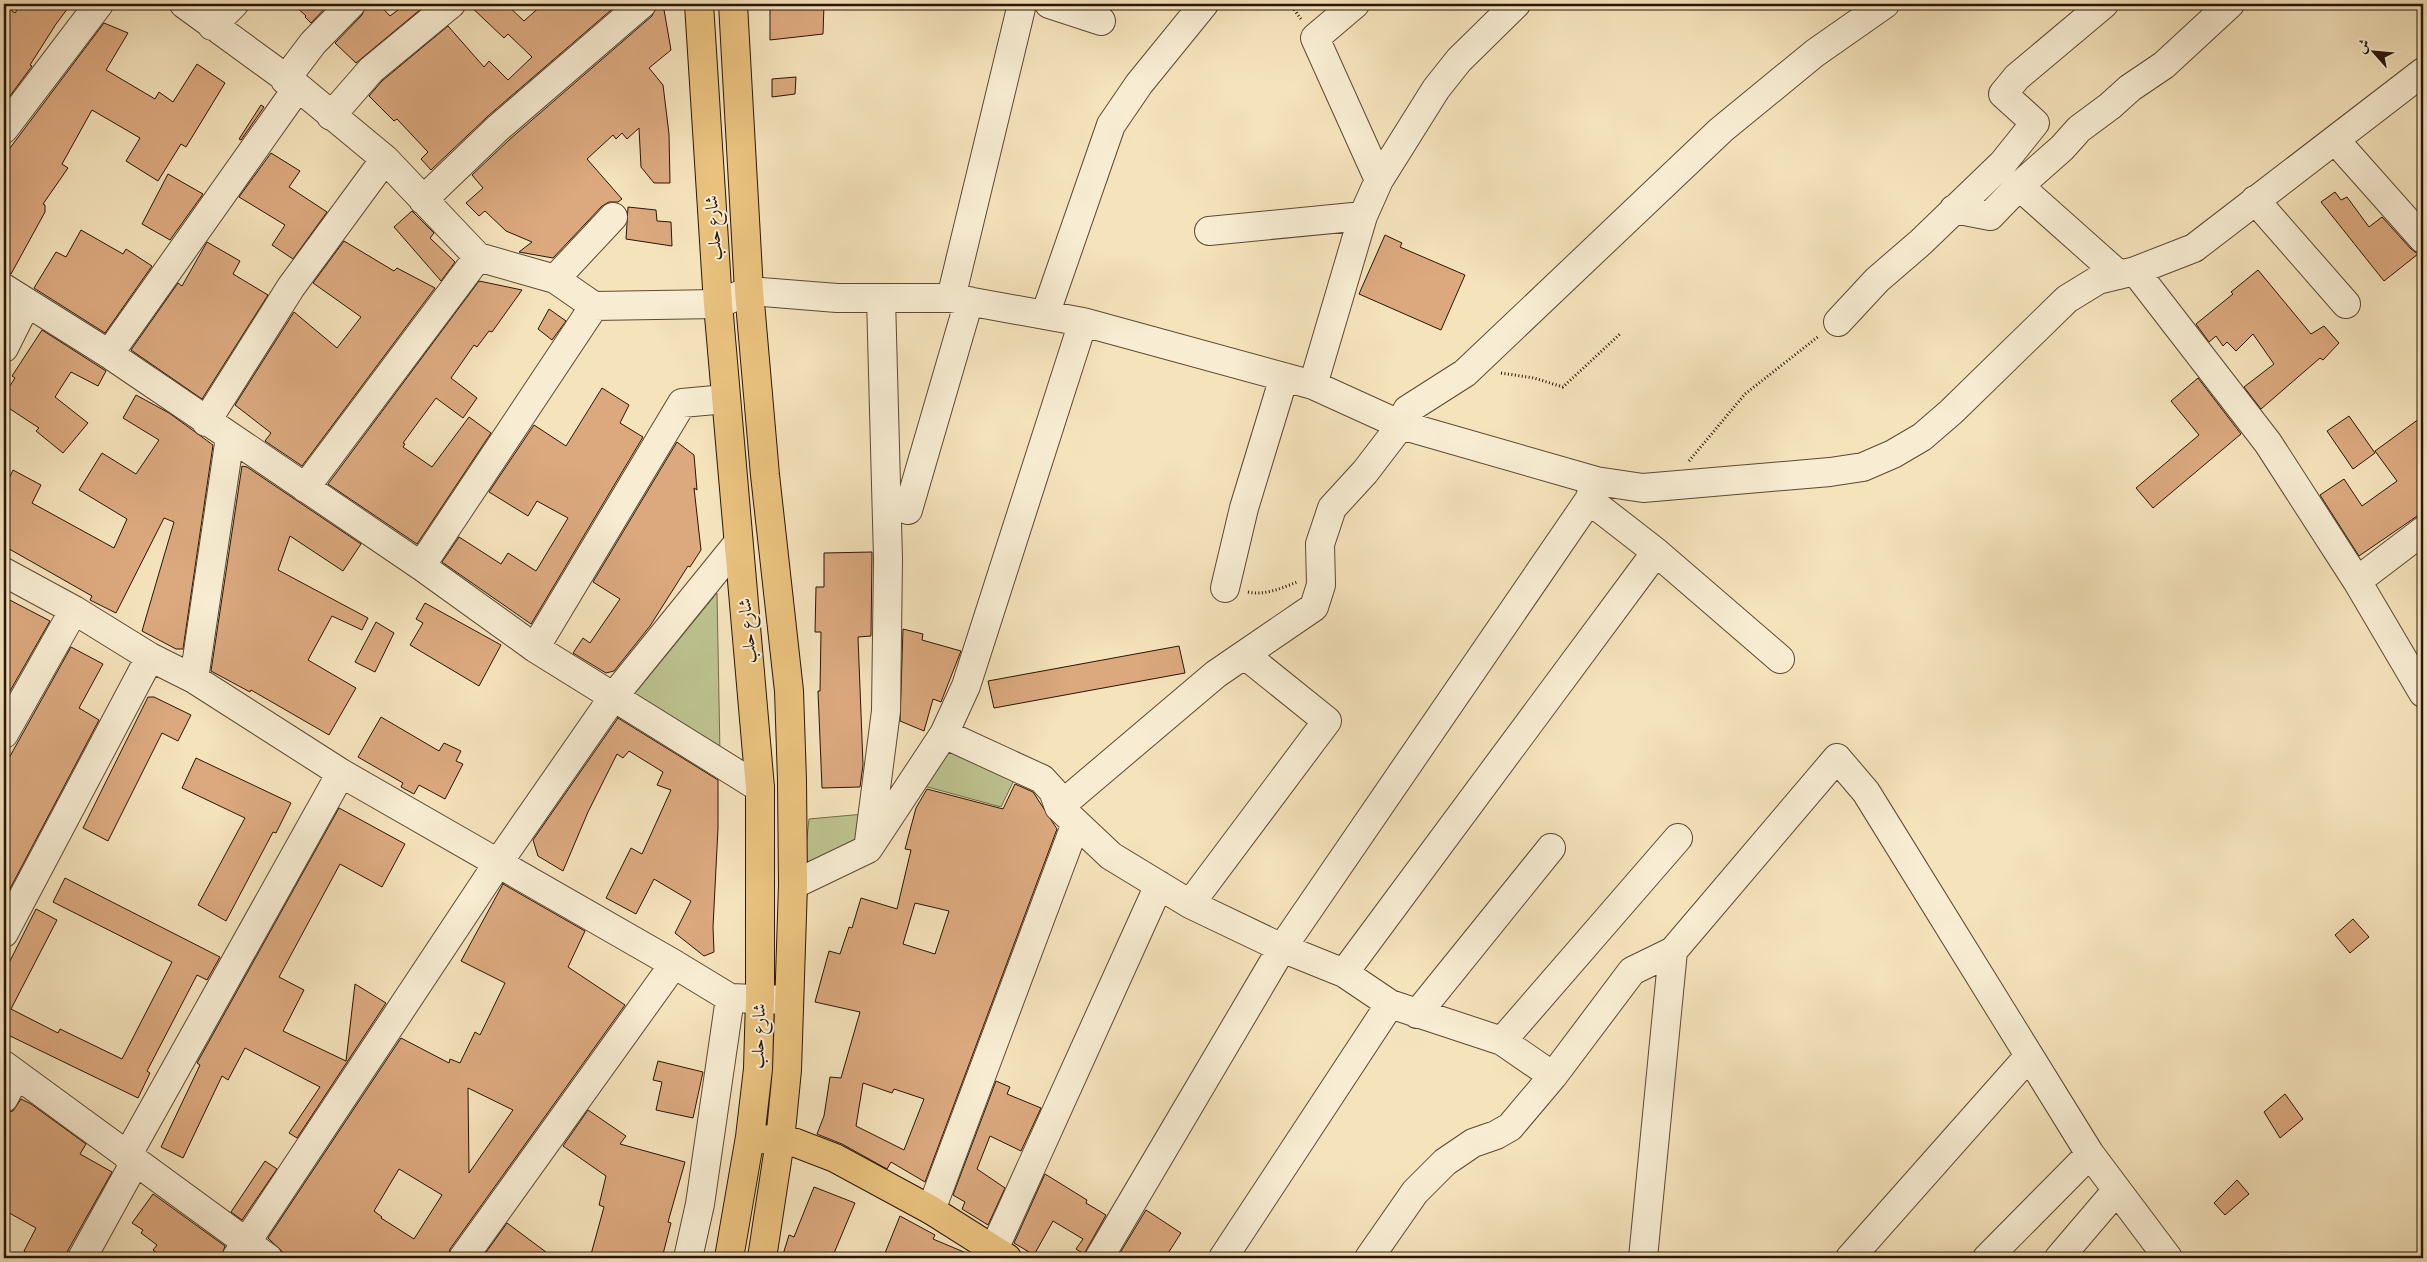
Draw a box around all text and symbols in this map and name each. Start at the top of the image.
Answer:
north arrow [2350,28,2400,78]
text: ش [2352,36,2376,58]
street label: شارع حلب [700,194,730,261]
street label: شارع حلب [733,597,765,665]
street label: شارع حلب [746,1003,774,1069]

